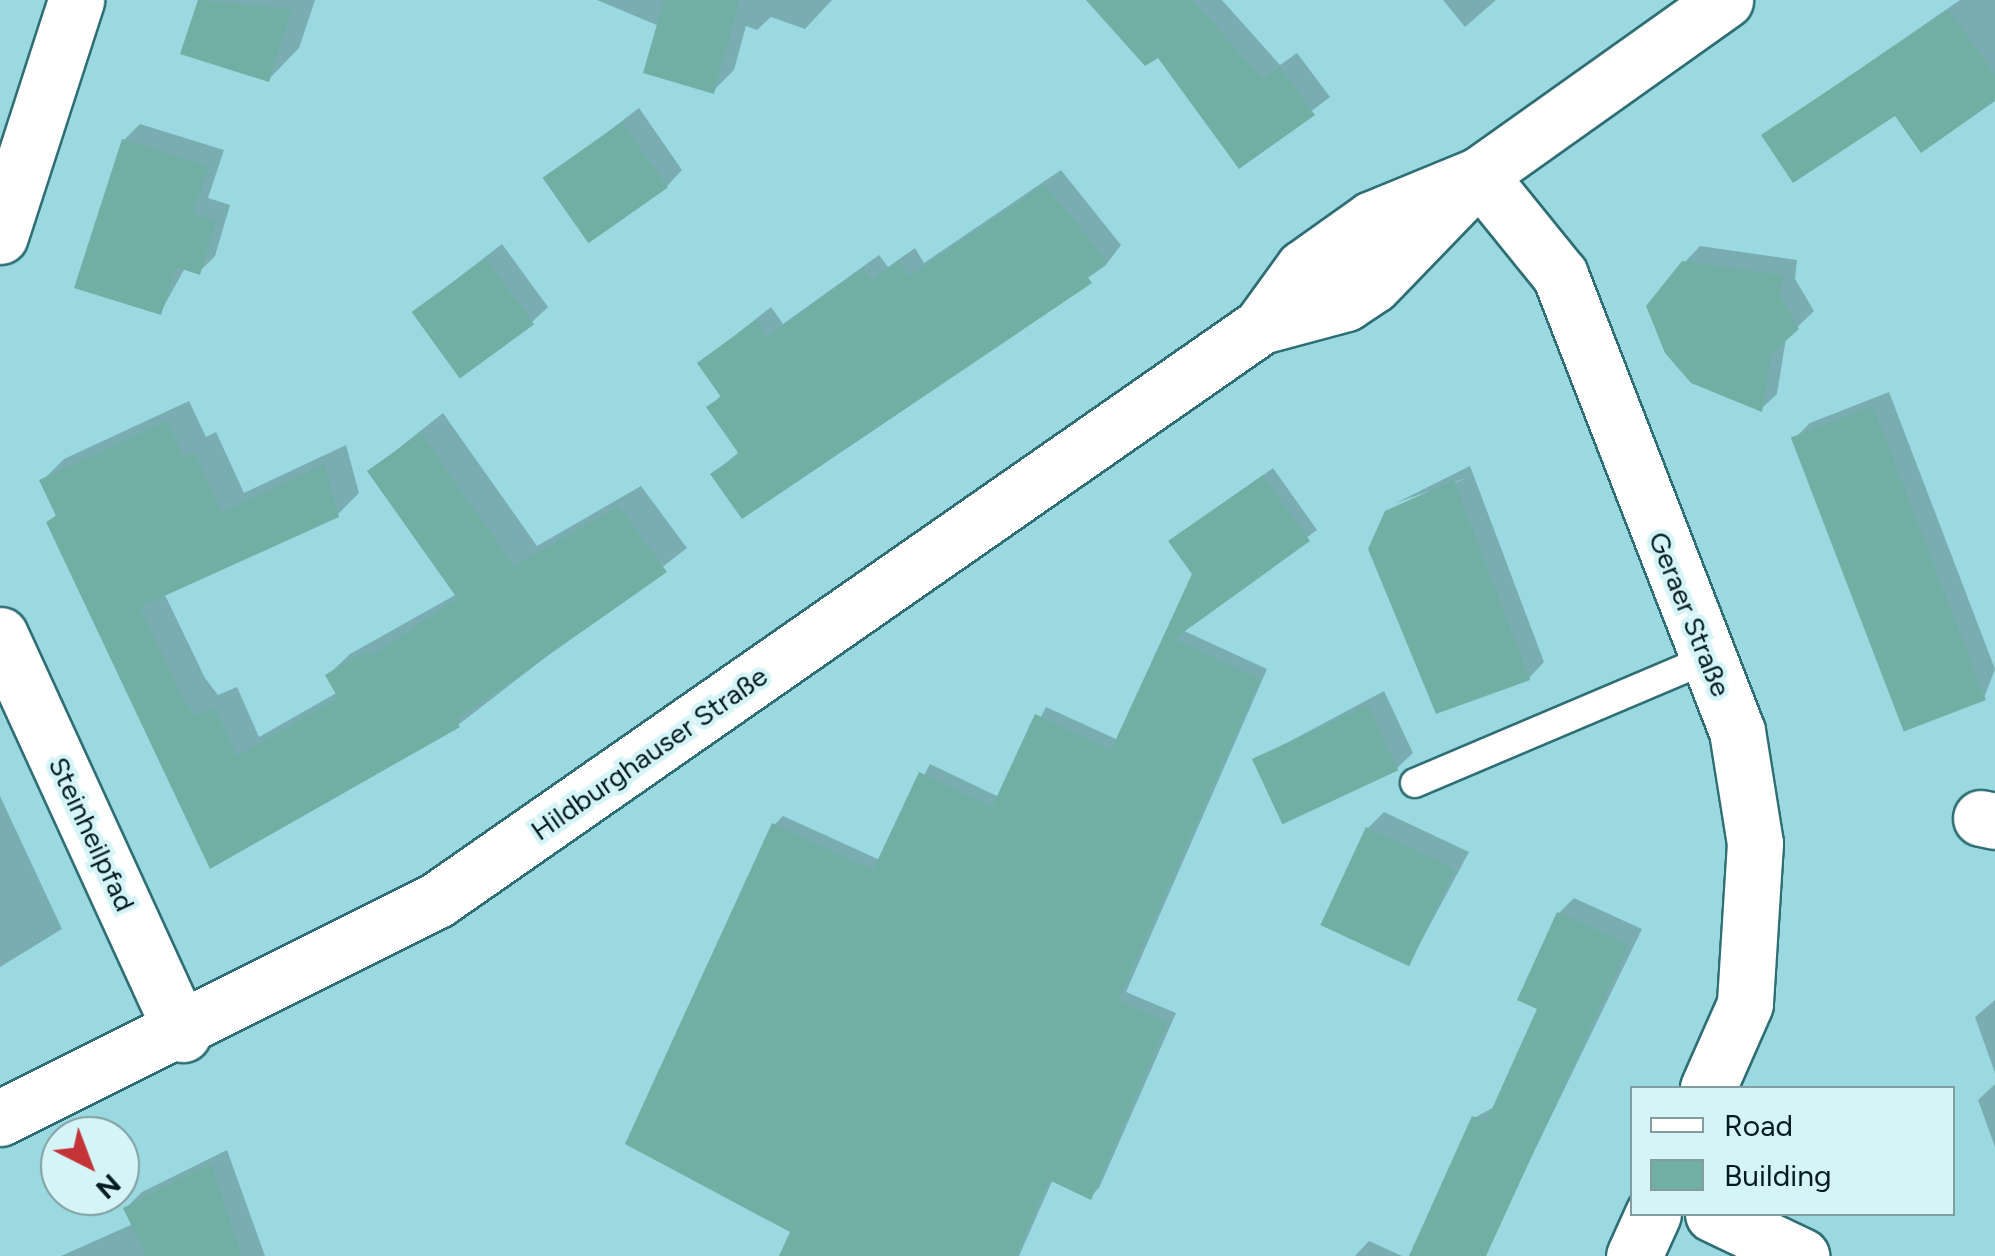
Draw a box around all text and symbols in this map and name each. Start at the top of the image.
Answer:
street label: Geraer Straße [1642,527,1738,701]
street label: Hildburghauser Straße [524,659,774,847]
street label: Steinheilpfad [42,752,142,916]
legend [1630,1086,1955,1216]
text: Road [1724,1107,1793,1144]
north arrow [40,1116,140,1216]
text: Building [1724,1157,1832,1194]
text: N [89,1167,128,1207]

